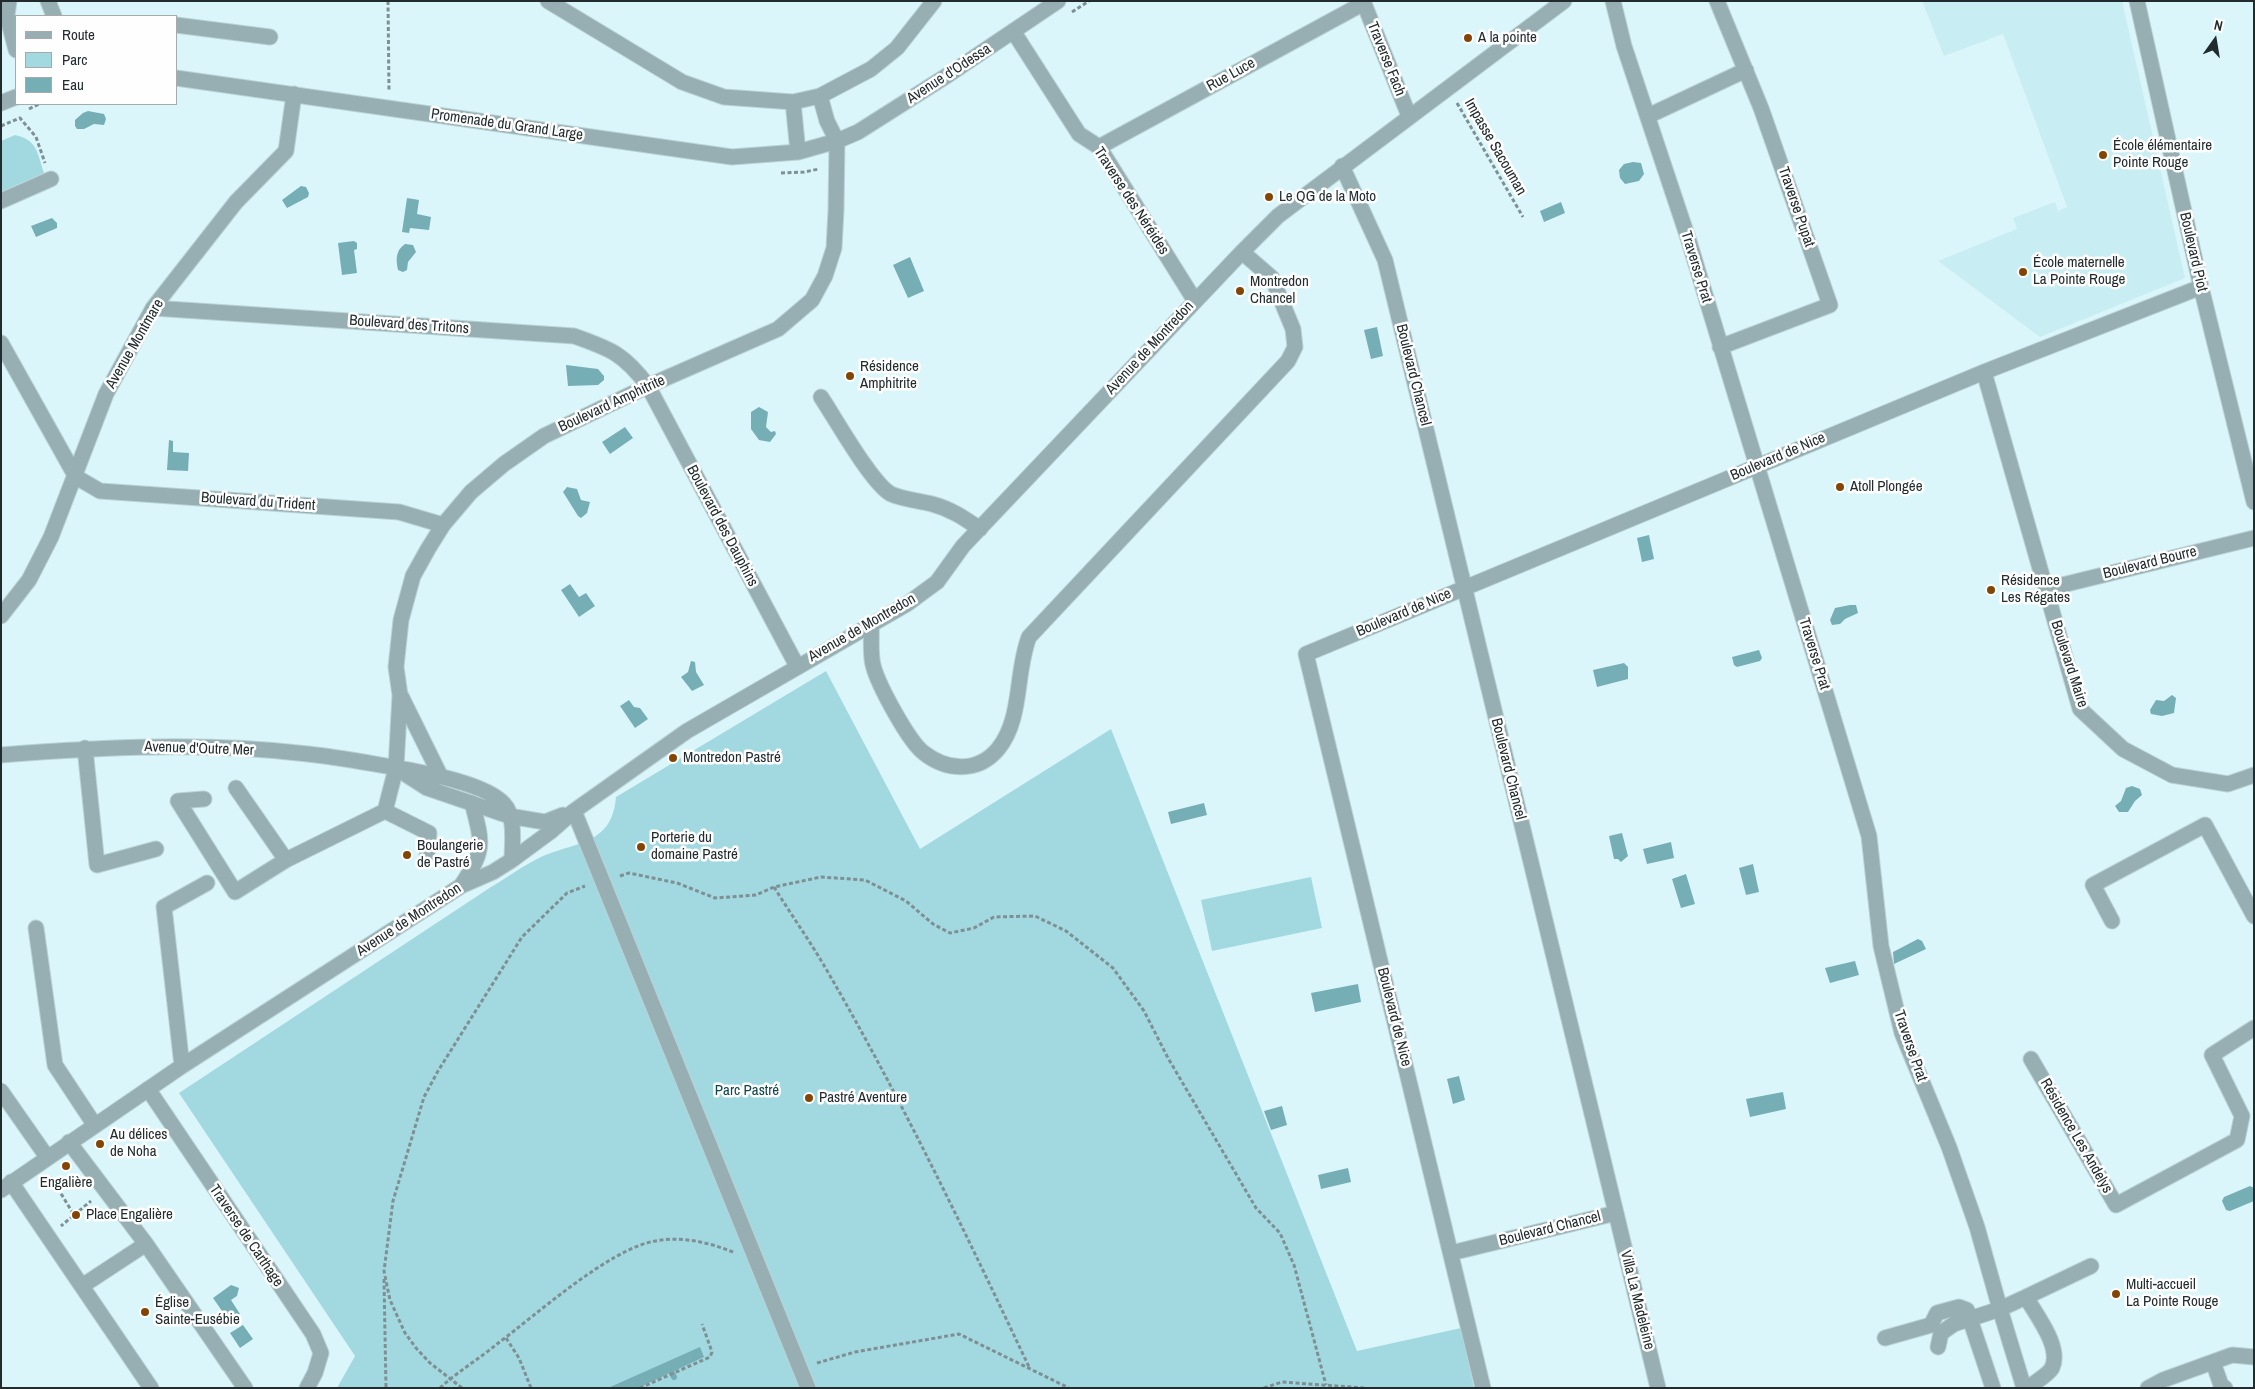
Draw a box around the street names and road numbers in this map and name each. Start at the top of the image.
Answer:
street label: Traverse Fach [1363,19,1409,99]
street label: Avenue d'Odessa [904,40,994,108]
street label: Rue Luce [1204,54,1258,96]
street label: Impasse Sacouman [1460,95,1530,199]
street label: Promenade du Grand Large [430,105,584,145]
street label: Traverse des Néréides [1090,144,1172,258]
street label: Traverse Pupat [1774,165,1818,249]
street label: Boulevard Piot [2175,211,2211,293]
street label: Traverse Prat [1677,229,1715,305]
street label: Avenue Montmare [102,296,168,392]
street label: Avenue de Montredon [1102,298,1198,398]
street label: Boulevard des Tritons [349,312,469,338]
street label: Boulevard Chancel [1392,322,1434,428]
street label: Boulevard Amphitrite [556,371,668,437]
street label: Boulevard de Nice [1728,429,1828,485]
street label: Boulevard des Dauphins [682,462,762,590]
street label: Boulevard du Trident [200,489,316,515]
street label: Boulevard Bourre [2101,543,2199,583]
street label: Boulevard de Nice [1354,585,1454,641]
street label: Avenue de Montredon [805,590,919,666]
street label: Traverse Prat [1795,616,1833,692]
street label: Boulevard Maire [2046,618,2092,710]
street label: Boulevard Chancel [1487,716,1529,822]
street label: Avenue d'Outre Mer [144,738,254,760]
street label: Avenue de Montredon [353,880,465,960]
street label: Boulevard de Nice [1373,966,1415,1068]
street label: Traverse Prat [1889,1008,1931,1084]
street label: Résidence Les Andelys [2036,1076,2116,1196]
street label: Traverse de Carthage [205,1182,287,1290]
street label: Boulevard Chancel [1497,1208,1603,1250]
street label: Villa La Madeleine [1616,1248,1658,1352]

